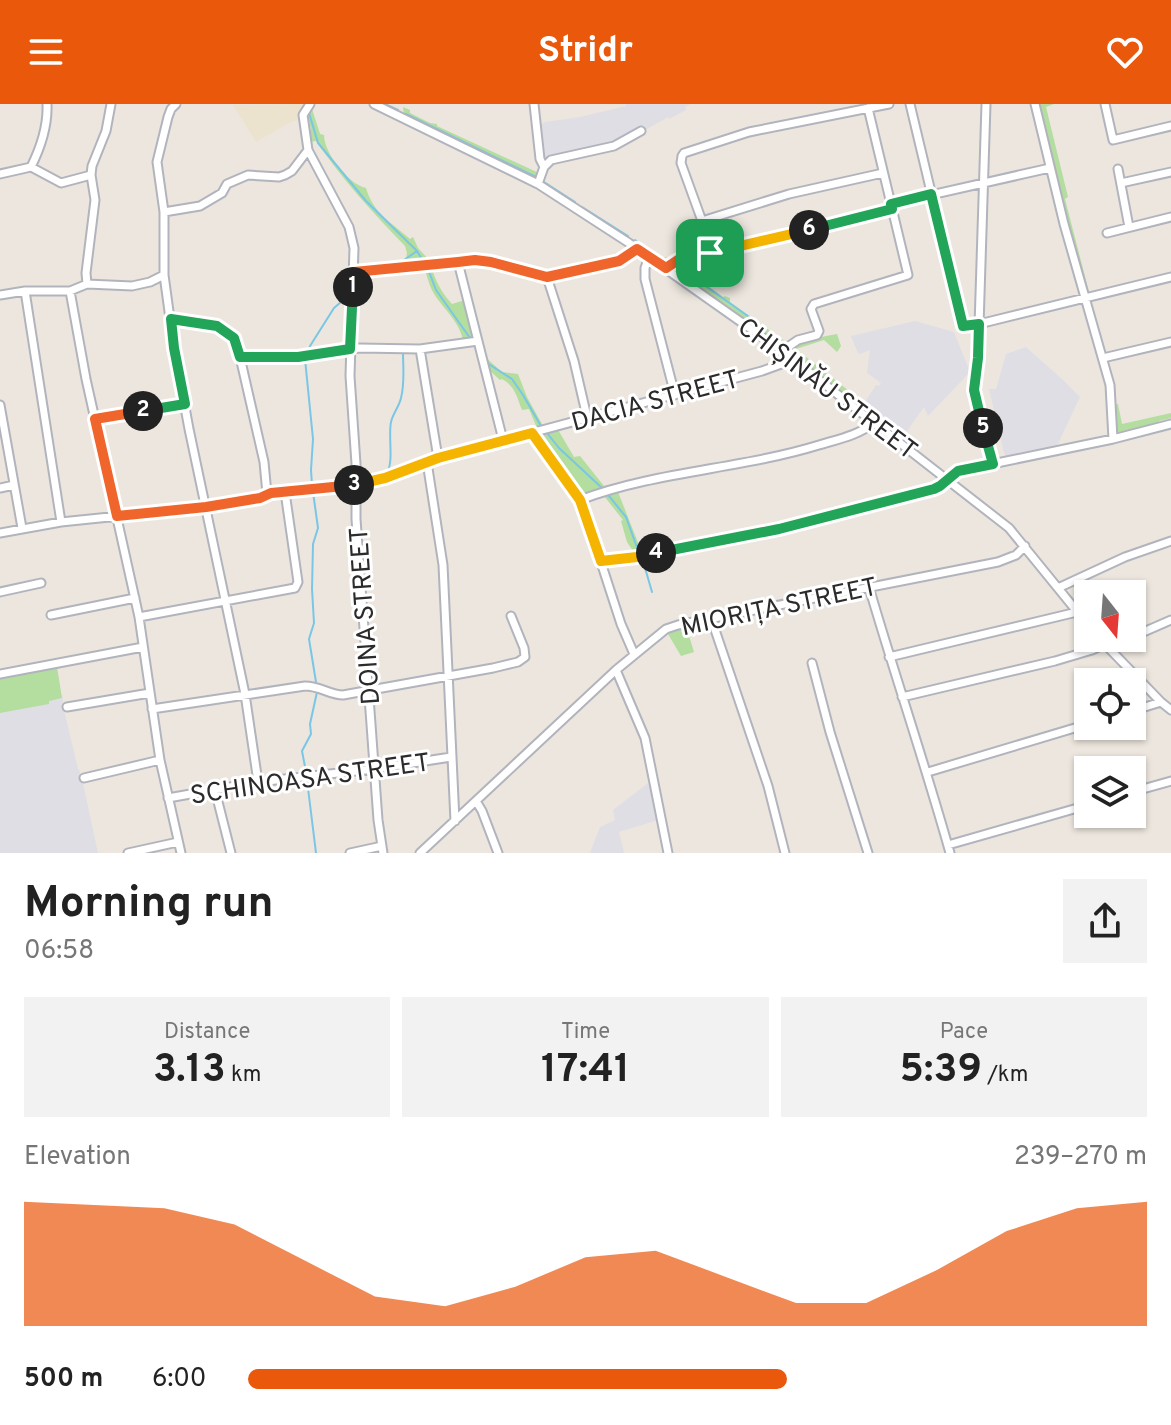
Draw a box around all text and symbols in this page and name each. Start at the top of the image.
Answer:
text: Stridr [538,29,633,75]
icon: menu [24,30,68,74]
icon: heart [1103,30,1147,74]
pin: 6 [789,210,829,250]
text: 6 [802,216,816,243]
pin [676,219,744,287]
icon: arrive [688,231,732,275]
pin: 1 [333,267,373,307]
text: 1 [349,273,357,300]
street label: CHIȘINĂU STREET [730,310,924,468]
street label: DACIA STREET [568,364,743,441]
pin: 2 [123,391,163,431]
text: 2 [136,397,150,424]
pin: 5 [963,408,1003,448]
text: 5 [976,414,990,441]
pin: 3 [334,465,374,505]
text: 3 [347,471,361,498]
street label: DOINA STREET [344,526,389,706]
pin: 4 [636,533,676,573]
text: 4 [649,539,663,566]
street label: MIORIȚA STREET [678,572,881,645]
north arrow [1074,580,1146,652]
map controls [1074,580,1146,828]
button: locate [1074,668,1146,740]
street label: SCHINOASA STREET [188,747,432,814]
button: layers [1074,756,1146,828]
text: Morning run [24,877,274,933]
button: share [1063,879,1147,963]
text: 06:58 [24,935,94,968]
text: Distance [164,1019,250,1046]
text: Time [561,1019,610,1046]
text: Pace [940,1019,988,1046]
text: 3.13 [153,1046,226,1096]
text: 17:41 [541,1046,630,1096]
text: 5:39 [899,1046,982,1096]
text: km [226,1062,261,1089]
text: /km [982,1062,1028,1089]
text: Elevation [24,1141,131,1174]
text: 239–270 m [1014,1141,1147,1174]
text: 500 m [24,1363,103,1396]
text: 6:00 [152,1363,207,1396]

